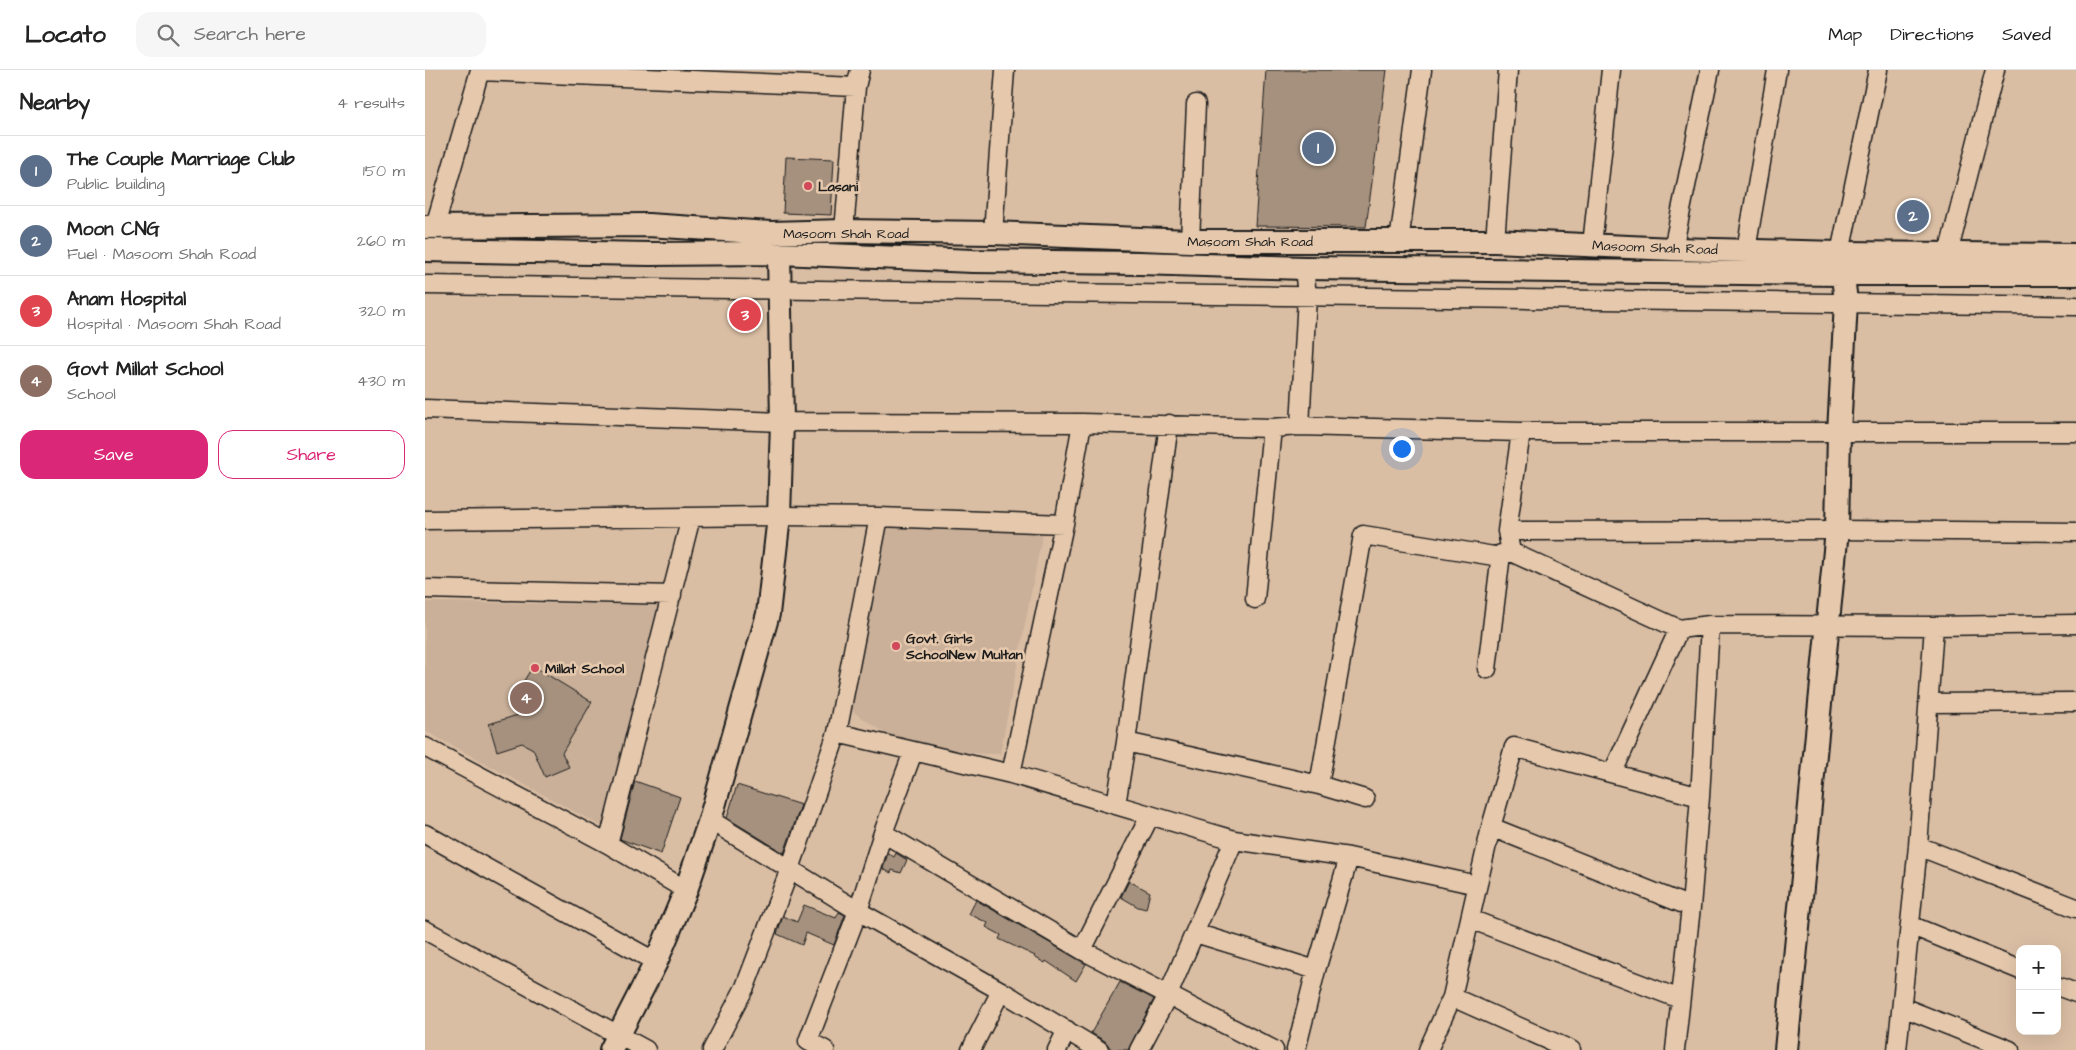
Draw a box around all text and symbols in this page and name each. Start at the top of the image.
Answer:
search box [136,12,486,57]
text: Locato [25,18,106,52]
icon: search [154,21,182,49]
text: Search here [194,21,306,48]
text: Map [1828,22,1862,47]
text: Directions [1890,22,1974,47]
text: Saved [2002,22,2051,47]
text: Nearby [20,88,90,117]
text: 4 results [337,92,405,114]
pin: 1 [1302,129,1334,167]
text: The Couple Marriage Club [67,146,295,173]
text: 1 [35,160,37,182]
text: 150 m [363,160,405,182]
text: Public building [67,173,165,195]
place label: Lasani [818,177,859,197]
marker: Lasani [802,180,814,192]
pin: 2 [1897,197,1929,235]
text: Moon CNG [67,216,160,243]
street label: Masoom Shah Road [783,224,909,244]
text: 2 [31,230,41,252]
text: 260 m [357,230,405,252]
street label: Masoom Shah Road [1187,232,1313,252]
street label: Masoom Shah Road [1592,236,1718,260]
text: Fuel · Masoom Shah Road [67,243,256,265]
text: Anam Hospital [67,286,186,313]
pin: 3 [729,296,761,334]
text: 3 [32,300,40,322]
text: 320 m [359,300,405,322]
text: Hospital · Masoom Shah Road [67,313,281,335]
text: Govt Millat School [67,356,224,383]
text: 4 [31,370,41,392]
text: 430 m [357,370,405,392]
text: School [67,383,116,405]
button: Save [20,430,208,479]
button: Share [218,430,405,479]
your location [1389,436,1415,462]
place label: Govt. Girls SchoolNew Multan [905,629,1023,665]
marker: Govt. Girls SchoolNew Multan [890,640,902,652]
place label: Millat School [545,659,625,679]
marker: Millat School [529,662,541,674]
pin: 4 [510,679,542,717]
map controls [2016,945,2061,1035]
button: + [2016,945,2061,990]
button: − [2016,990,2061,1035]

